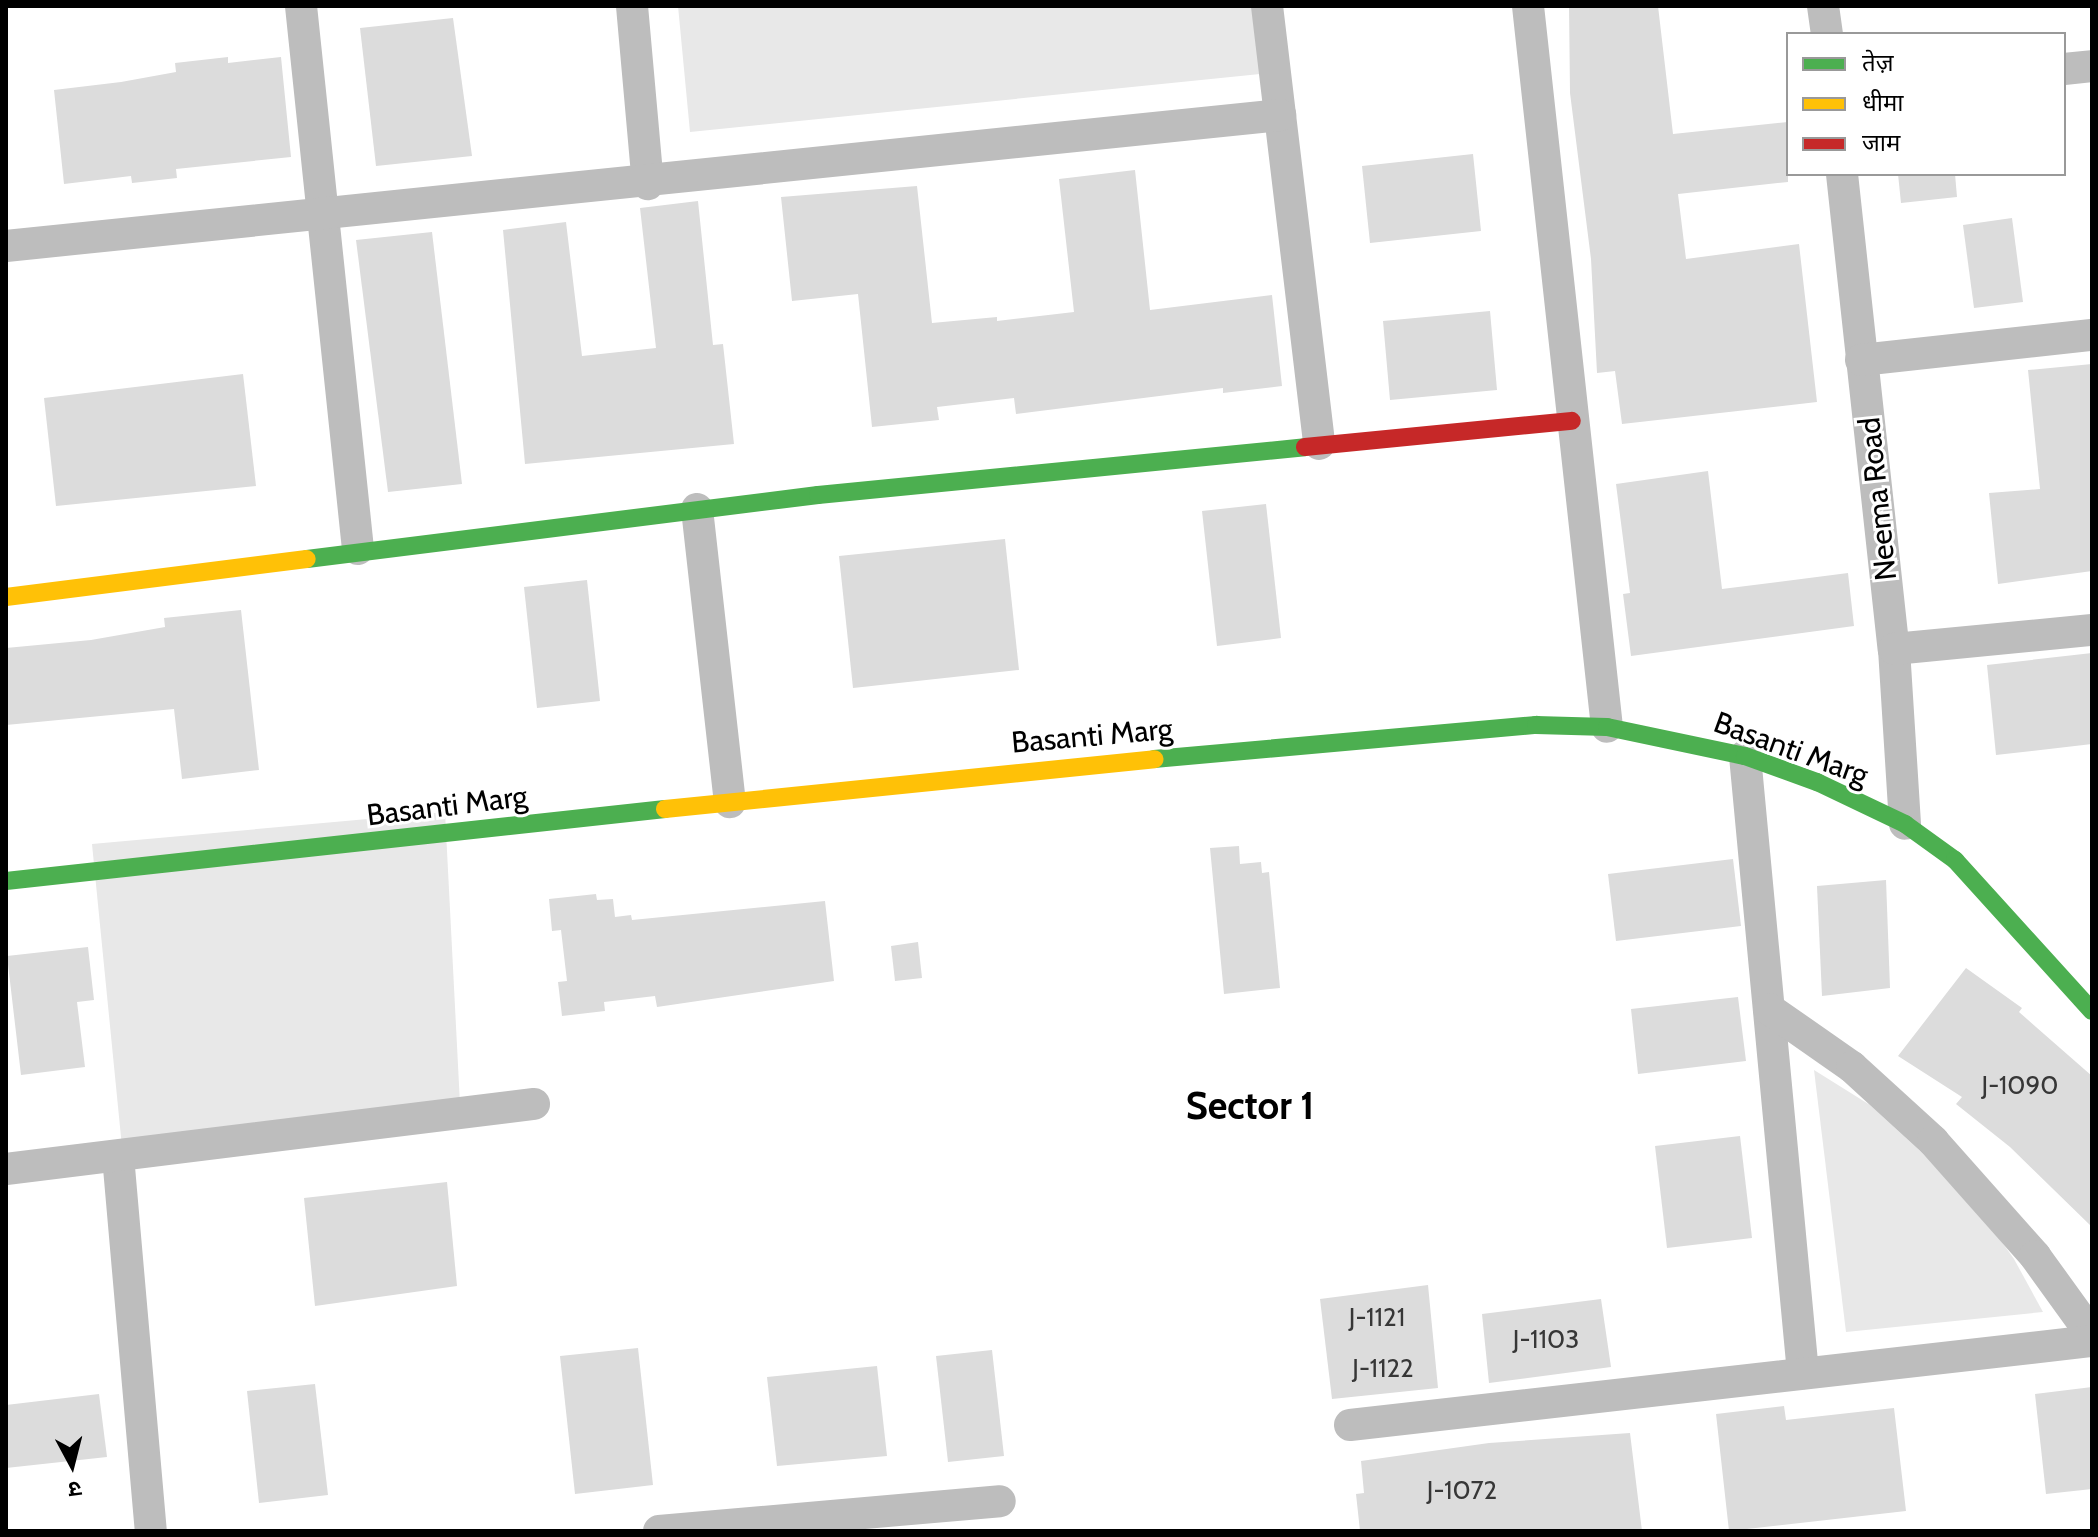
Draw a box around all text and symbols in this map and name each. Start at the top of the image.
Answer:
legend [1786,32,2066,176]
text: तेज़ [1862,48,1894,77]
text: धीमा [1862,88,1904,117]
text: जाम [1862,128,1900,157]
street label: Neema Road [1852,416,1904,582]
street label: Basanti Marg [1709,704,1873,794]
street label: Basanti Marg [1010,711,1174,761]
street label: Basanti Marg [365,778,529,834]
house number: J-1090 [1982,1070,2058,1102]
district label: Sector 1 [1186,1083,1314,1129]
house number: J-1121 [1349,1302,1405,1334]
house number: J-1103 [1513,1324,1579,1356]
house number: J-1122 [1352,1353,1414,1385]
north arrow [32,1425,112,1505]
text: उ [67,1475,83,1504]
house number: J-1072 [1427,1475,1497,1507]

